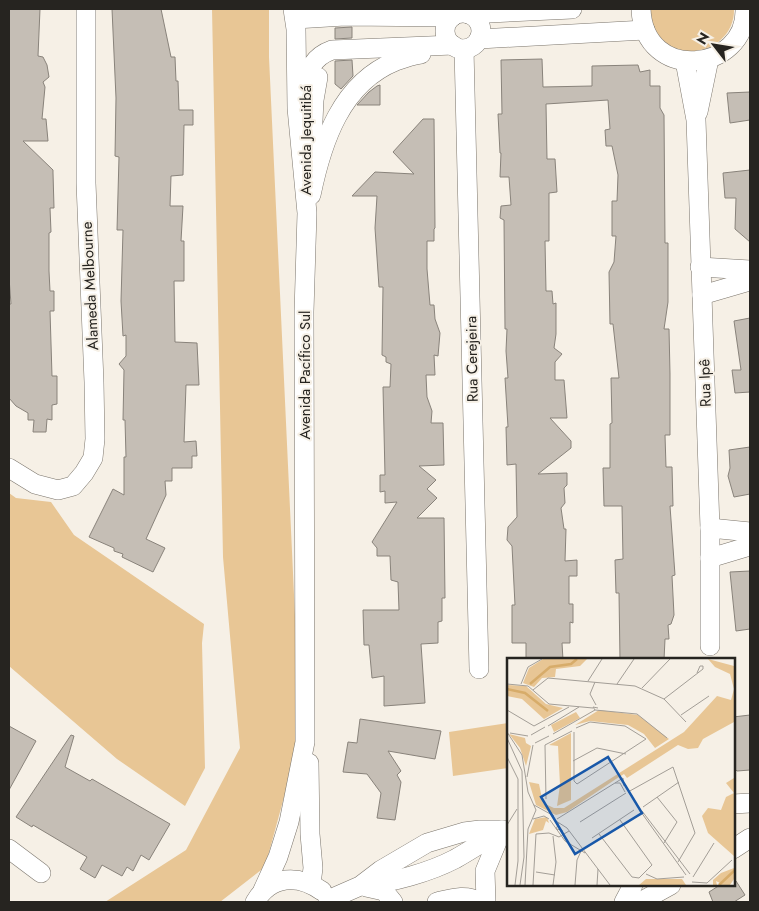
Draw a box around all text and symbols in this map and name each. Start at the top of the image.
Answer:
north arrow [689,20,739,70]
text: N [691,28,714,48]
street label: Avenida Jequitibá [295,85,317,195]
street label: Alameda Melbourne [76,221,104,351]
street label: Avenida Pacífico Sul [294,311,316,439]
street label: Rua Cerejeira [460,316,484,402]
street label: Rua Ipê [693,358,717,407]
inset map [507,658,734,886]

